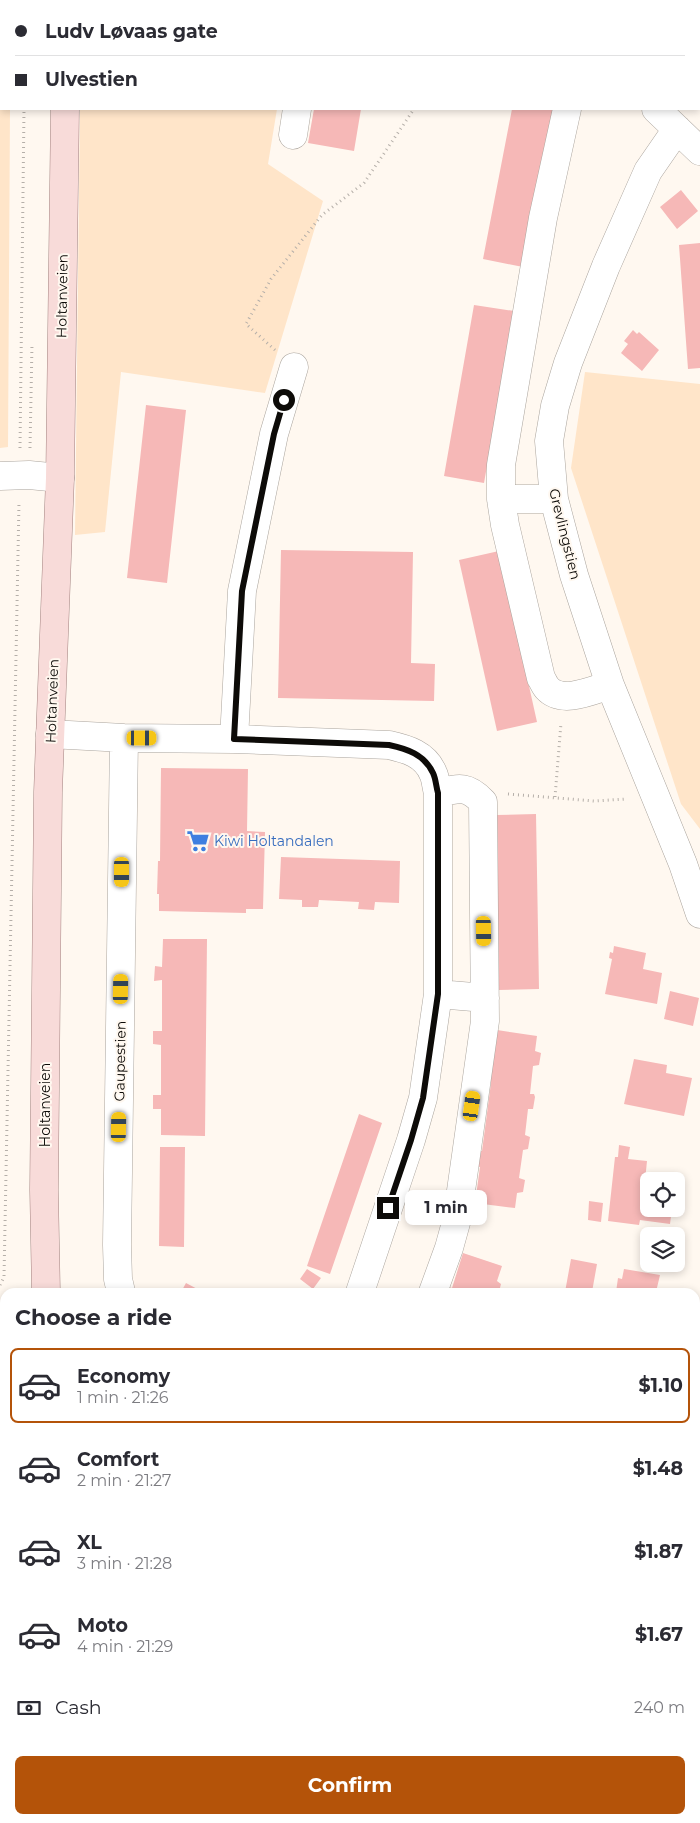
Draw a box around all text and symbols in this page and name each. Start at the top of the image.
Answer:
text: Ludv Løvaas gate [45,20,218,43]
text: Ulvestien [45,68,138,91]
street label: Holtanveien [52,254,72,338]
route start [273,389,295,411]
street label: Grevlingstien [545,487,585,581]
street label: Holtanveien [42,659,62,743]
car [127,731,157,746]
supermarket icon: Kiwi Holtandalen [185,828,211,854]
place label: Kiwi Holtandalen [214,832,334,850]
car [114,857,129,887]
car [476,916,491,946]
car [113,974,128,1004]
street label: Gaupestien [110,1021,130,1101]
street label: Holtanveien [36,1063,54,1147]
car [462,1090,481,1122]
car [111,1112,126,1142]
map controls [640,1172,685,1272]
button: locate [640,1172,685,1217]
callout: 1 min [406,1190,488,1226]
route end [377,1197,399,1219]
text: 1 min [424,1198,468,1217]
button: layers [640,1227,685,1272]
text: Choose a ride [15,1304,172,1331]
icon: car [17,1363,62,1408]
text: Economy [77,1365,170,1388]
text: $1.10 [639,1374,683,1397]
text: 1 min · 21:26 [77,1388,169,1407]
icon: car [17,1446,62,1491]
text: Comfort [77,1448,159,1471]
text: $1.48 [633,1457,683,1480]
text: 2 min · 21:27 [77,1471,172,1490]
icon: car [17,1529,62,1574]
text: XL [77,1531,102,1554]
text: $1.87 [634,1540,683,1563]
text: 3 min · 21:28 [77,1554,172,1573]
icon: car [17,1612,62,1657]
text: Moto [77,1614,128,1637]
text: $1.67 [635,1623,683,1646]
text: 4 min · 21:29 [77,1637,173,1656]
icon: cash [15,1694,43,1722]
text: Cash [55,1696,102,1719]
text: 240 m [634,1698,685,1717]
button: Confirm [15,1756,685,1814]

